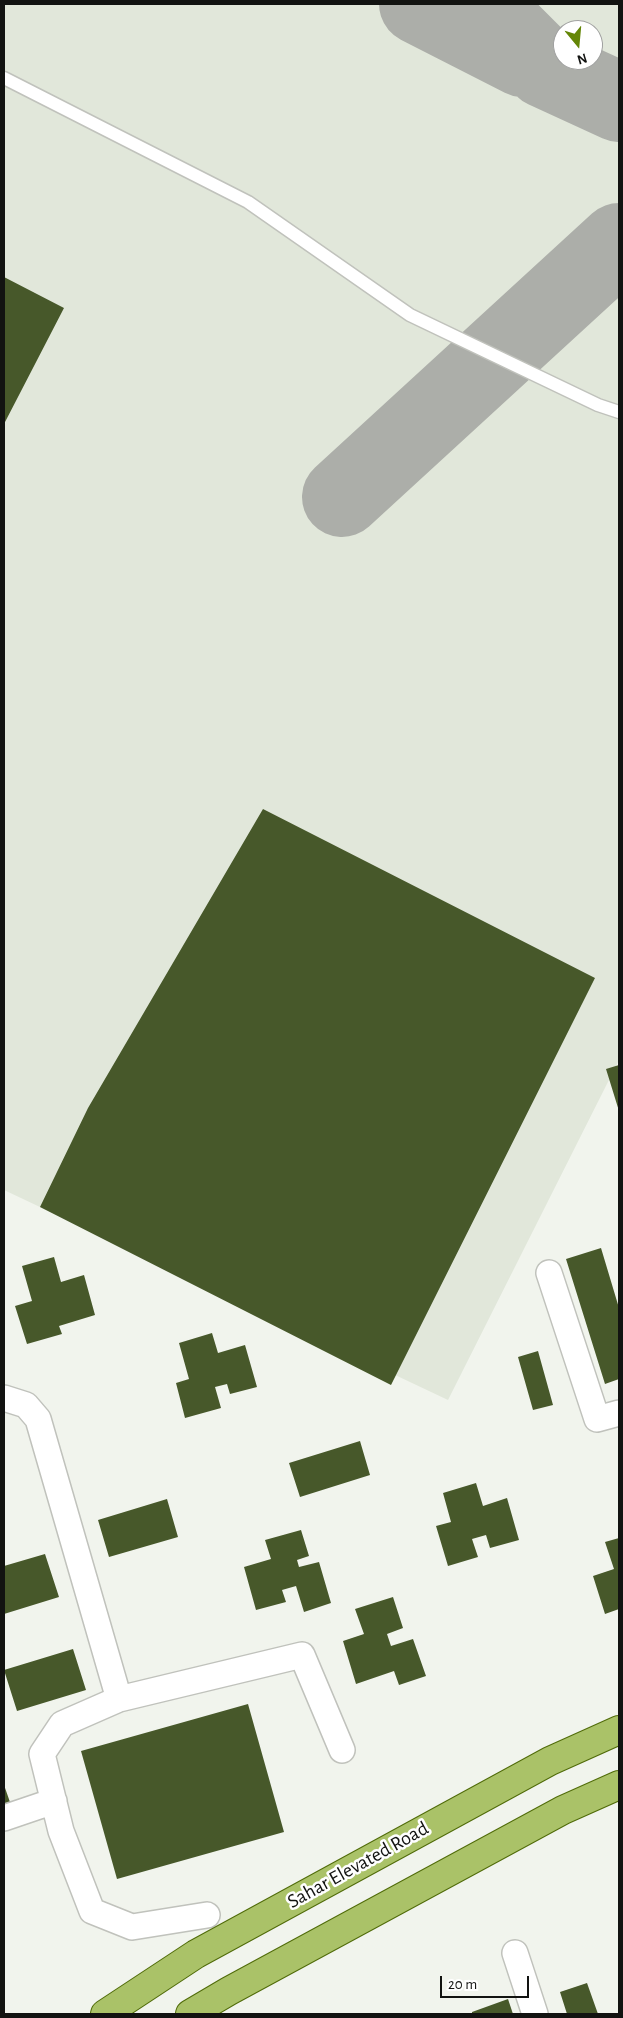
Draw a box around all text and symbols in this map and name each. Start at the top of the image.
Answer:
north arrow [553,20,603,70]
text: N [575,50,589,67]
street label: Sahar Elevated Road [283,1816,433,1914]
scale bar [443,1966,532,1998]
text: 20 m [448,1977,477,1992]

